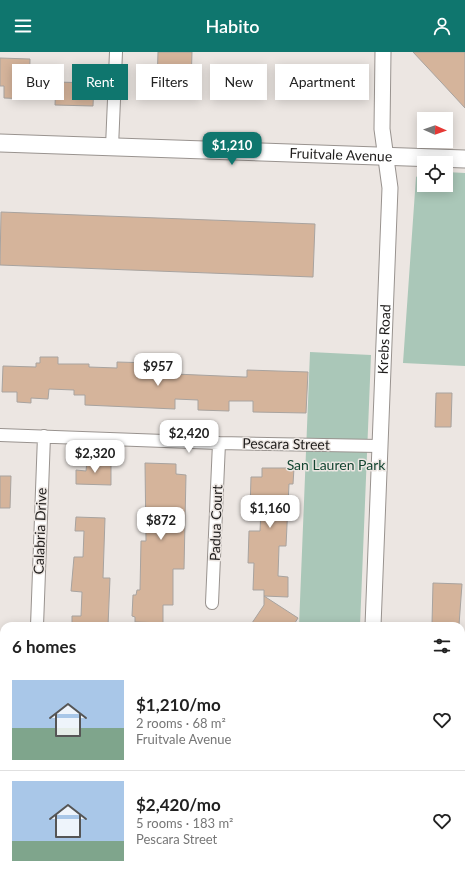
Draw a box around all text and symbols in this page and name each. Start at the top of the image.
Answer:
icon: menu [12,15,34,37]
text: Habito [205,15,260,37]
icon: person [431,15,453,37]
chip: Buy [12,64,64,100]
chip: Rent [72,64,128,100]
chip: Filters [136,64,202,100]
chip: New [210,64,267,100]
chip: Apartment [275,64,369,100]
north arrow [417,112,453,148]
map controls [417,112,453,192]
pin: $1,210 [199,132,265,166]
text: $1,210 [212,137,252,153]
street label: Fruitvale Avenue [289,144,393,164]
button: locate [417,156,453,192]
street label: Krebs Road [374,304,393,375]
pin: $957 [134,353,182,387]
text: $957 [143,358,173,374]
pin: $2,420 [156,420,222,454]
text: $2,420 [169,425,209,441]
street label: Pescara Street [242,434,330,453]
pin: $2,320 [62,440,128,474]
text: $2,320 [75,445,115,461]
park label: San Lauren Park [287,456,386,473]
street label: Padua Court [206,485,225,561]
street label: Calabria Drive [29,487,50,575]
pin: $1,160 [237,495,303,529]
text: $1,160 [250,500,290,516]
pin: $872 [137,507,185,541]
text: $872 [146,512,176,528]
icon: filters [431,635,453,657]
text: 6 homes [12,636,76,657]
text: $1,210/mo [136,694,221,715]
icon: home [44,696,92,744]
icon: heart [431,709,453,731]
text: 2 rooms · 68 m² [136,715,226,731]
text: Fruitvale Avenue [136,731,231,747]
text: $2,420/mo [136,794,221,815]
icon: home [44,797,92,845]
icon: heart [431,810,453,832]
text: 5 rooms · 183 m² [136,815,233,831]
text: Pescara Street [136,831,217,847]

